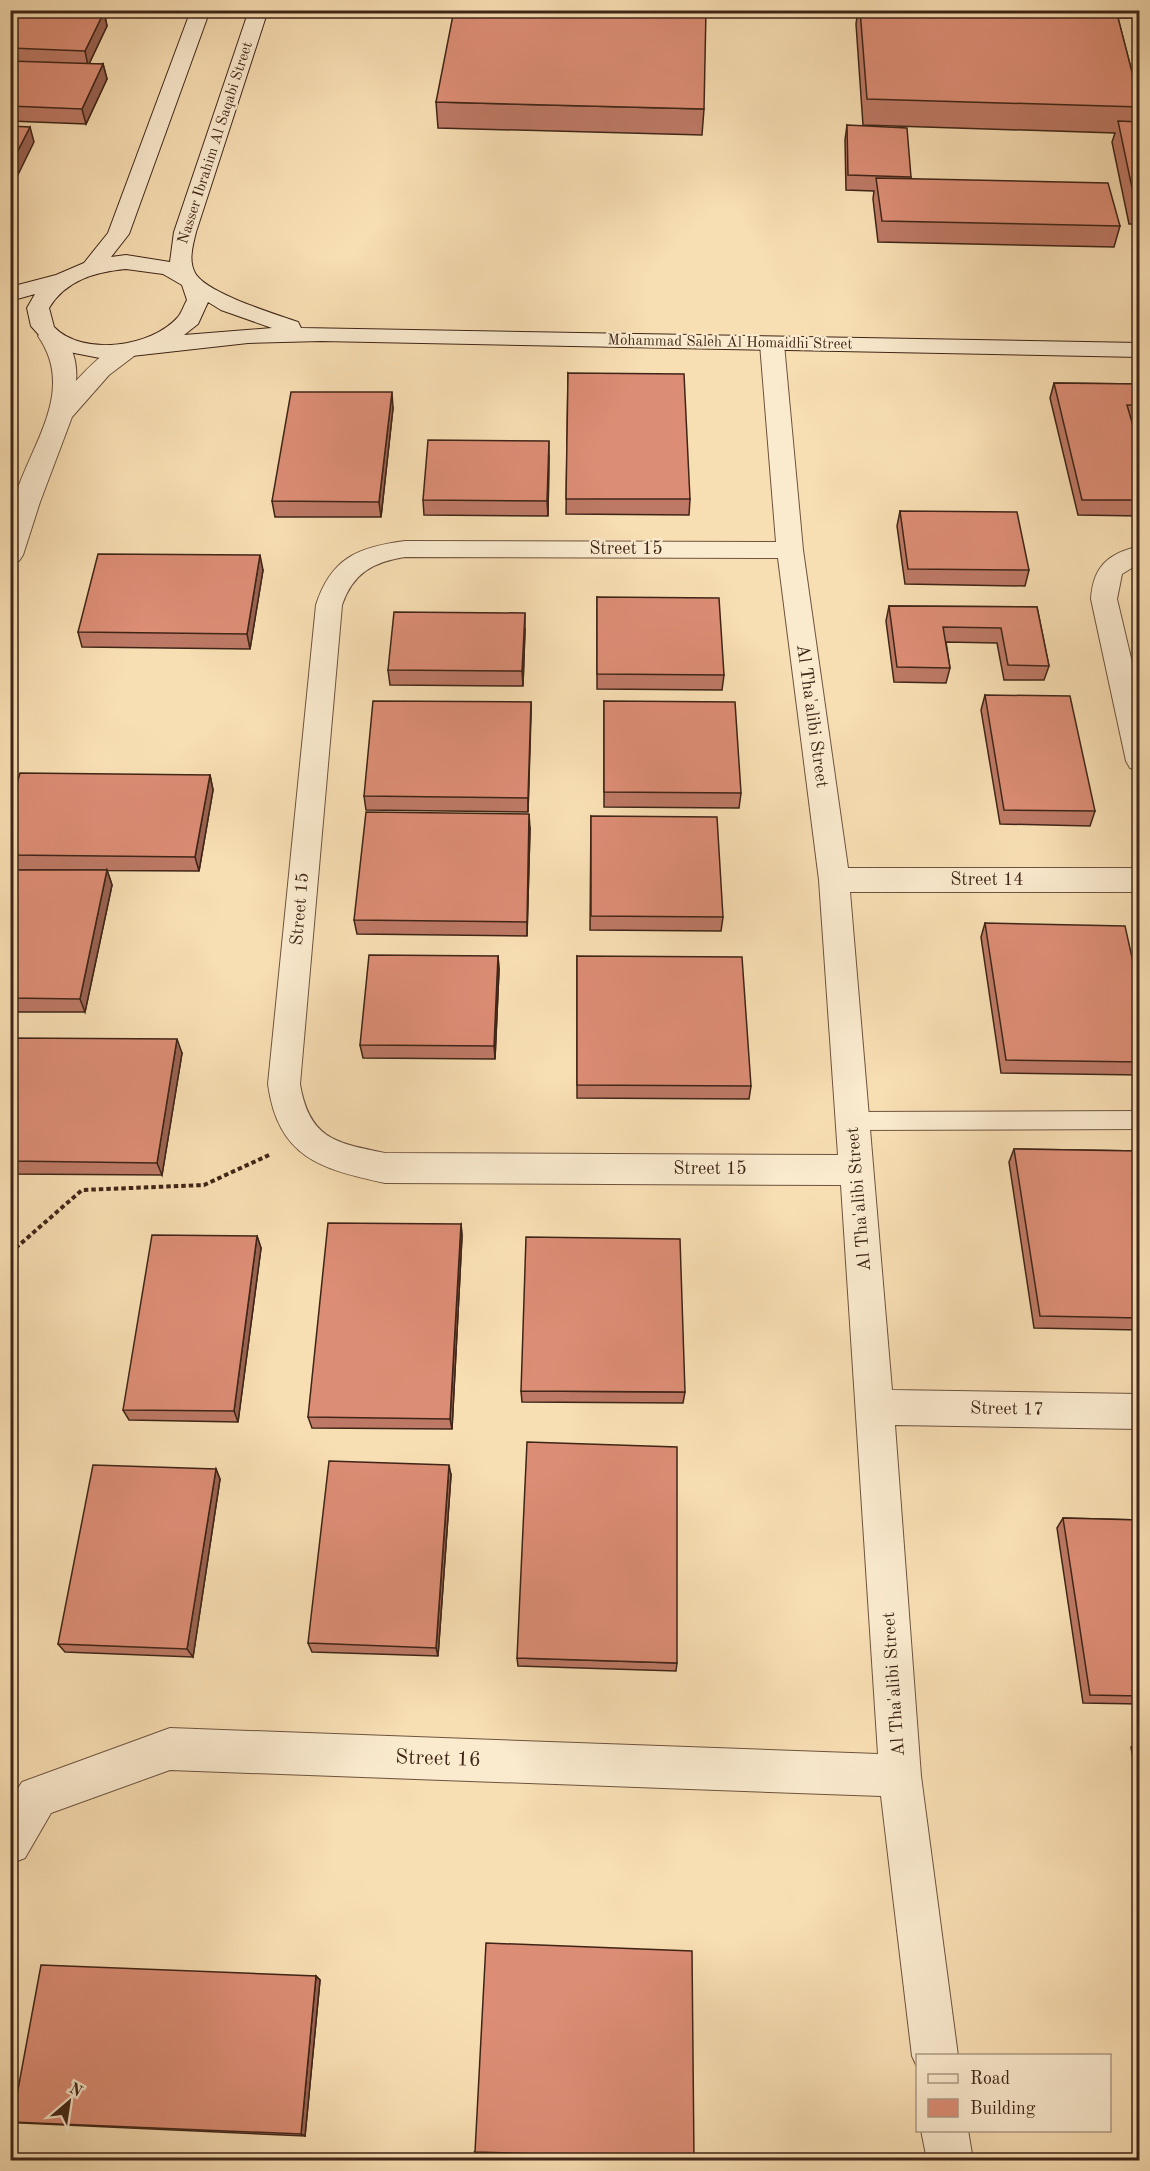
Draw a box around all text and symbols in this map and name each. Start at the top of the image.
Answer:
street label: Nasser Ibrahim Al Saqabi Street [176,40,256,246]
street label: Mohammad Saleh Al Homaidhi Street [607,333,853,353]
street label: Street 15 [589,540,663,558]
street label: Al Tha'alibi Street [793,643,831,789]
street label: Street 14 [950,871,1024,889]
street label: Street 15 [288,872,312,946]
street label: Al Tha'alibi Street [844,1126,874,1272]
street label: Street 15 [673,1160,747,1178]
street label: Street 17 [970,1399,1044,1419]
street label: Al Tha'alibi Street [880,1611,908,1757]
street label: Street 16 [395,1747,481,1771]
legend [916,2054,1111,2132]
text: Road [970,2070,1010,2088]
north arrow [39,2072,99,2132]
text: N [66,2081,85,2101]
text: Building [970,2100,1036,2118]

